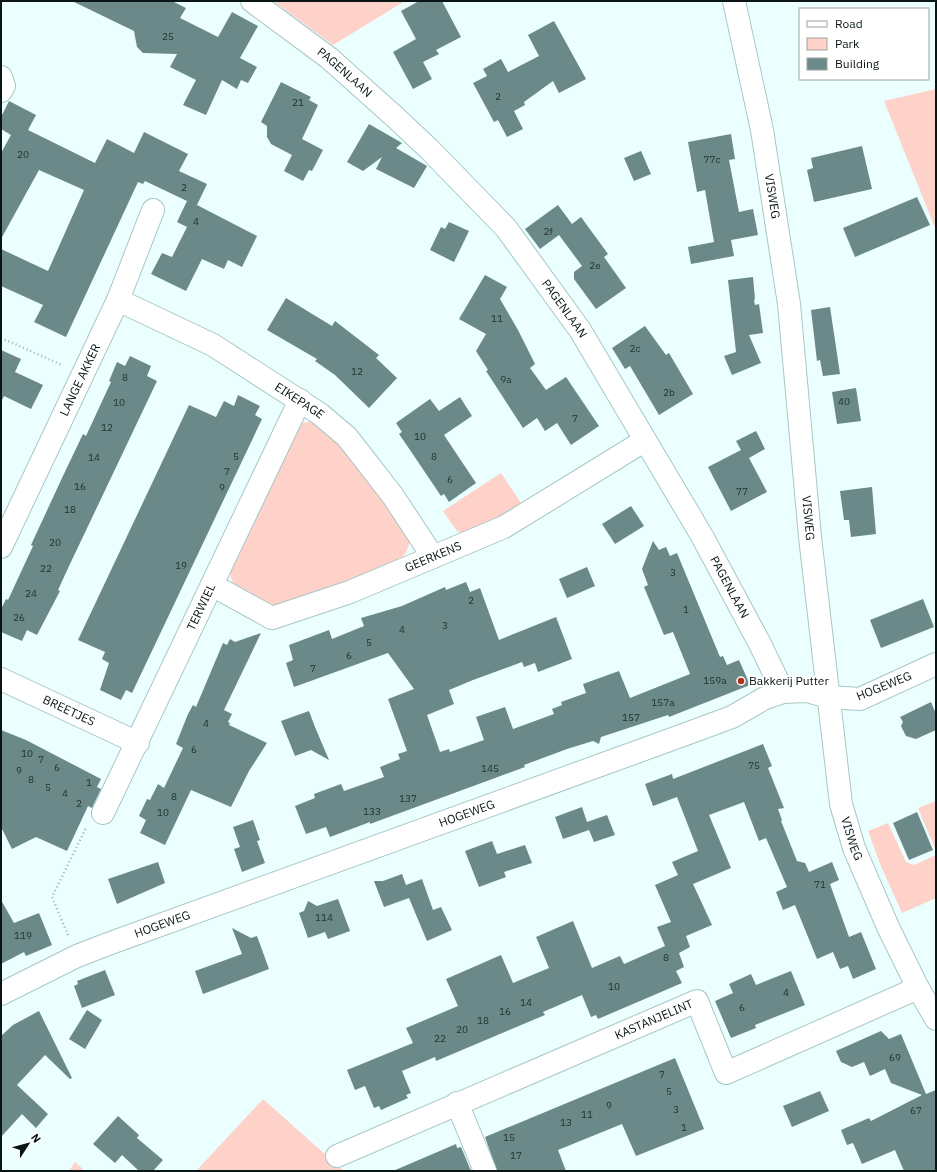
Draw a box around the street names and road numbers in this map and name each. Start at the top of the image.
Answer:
street label: PAGENLAAN [314,44,376,100]
street label: VISWEG [762,173,784,220]
street label: PAGENLAAN [539,276,591,340]
street label: LANGE AKKER [56,341,103,418]
street label: EIKEPAGE [272,379,328,422]
street label: VISWEG [799,495,818,541]
street label: GEERKENS [402,538,464,575]
street label: PAGENLAAN [707,553,753,621]
street label: TERWIEL [183,581,218,633]
street label: HOGEWEG [854,668,914,703]
street label: BREETJES [41,692,98,729]
street label: HOGEWEG [437,796,497,830]
street label: VISWEG [838,815,866,863]
street label: HOGEWEG [132,907,192,941]
street label: KASTANJELINT [612,996,695,1043]

